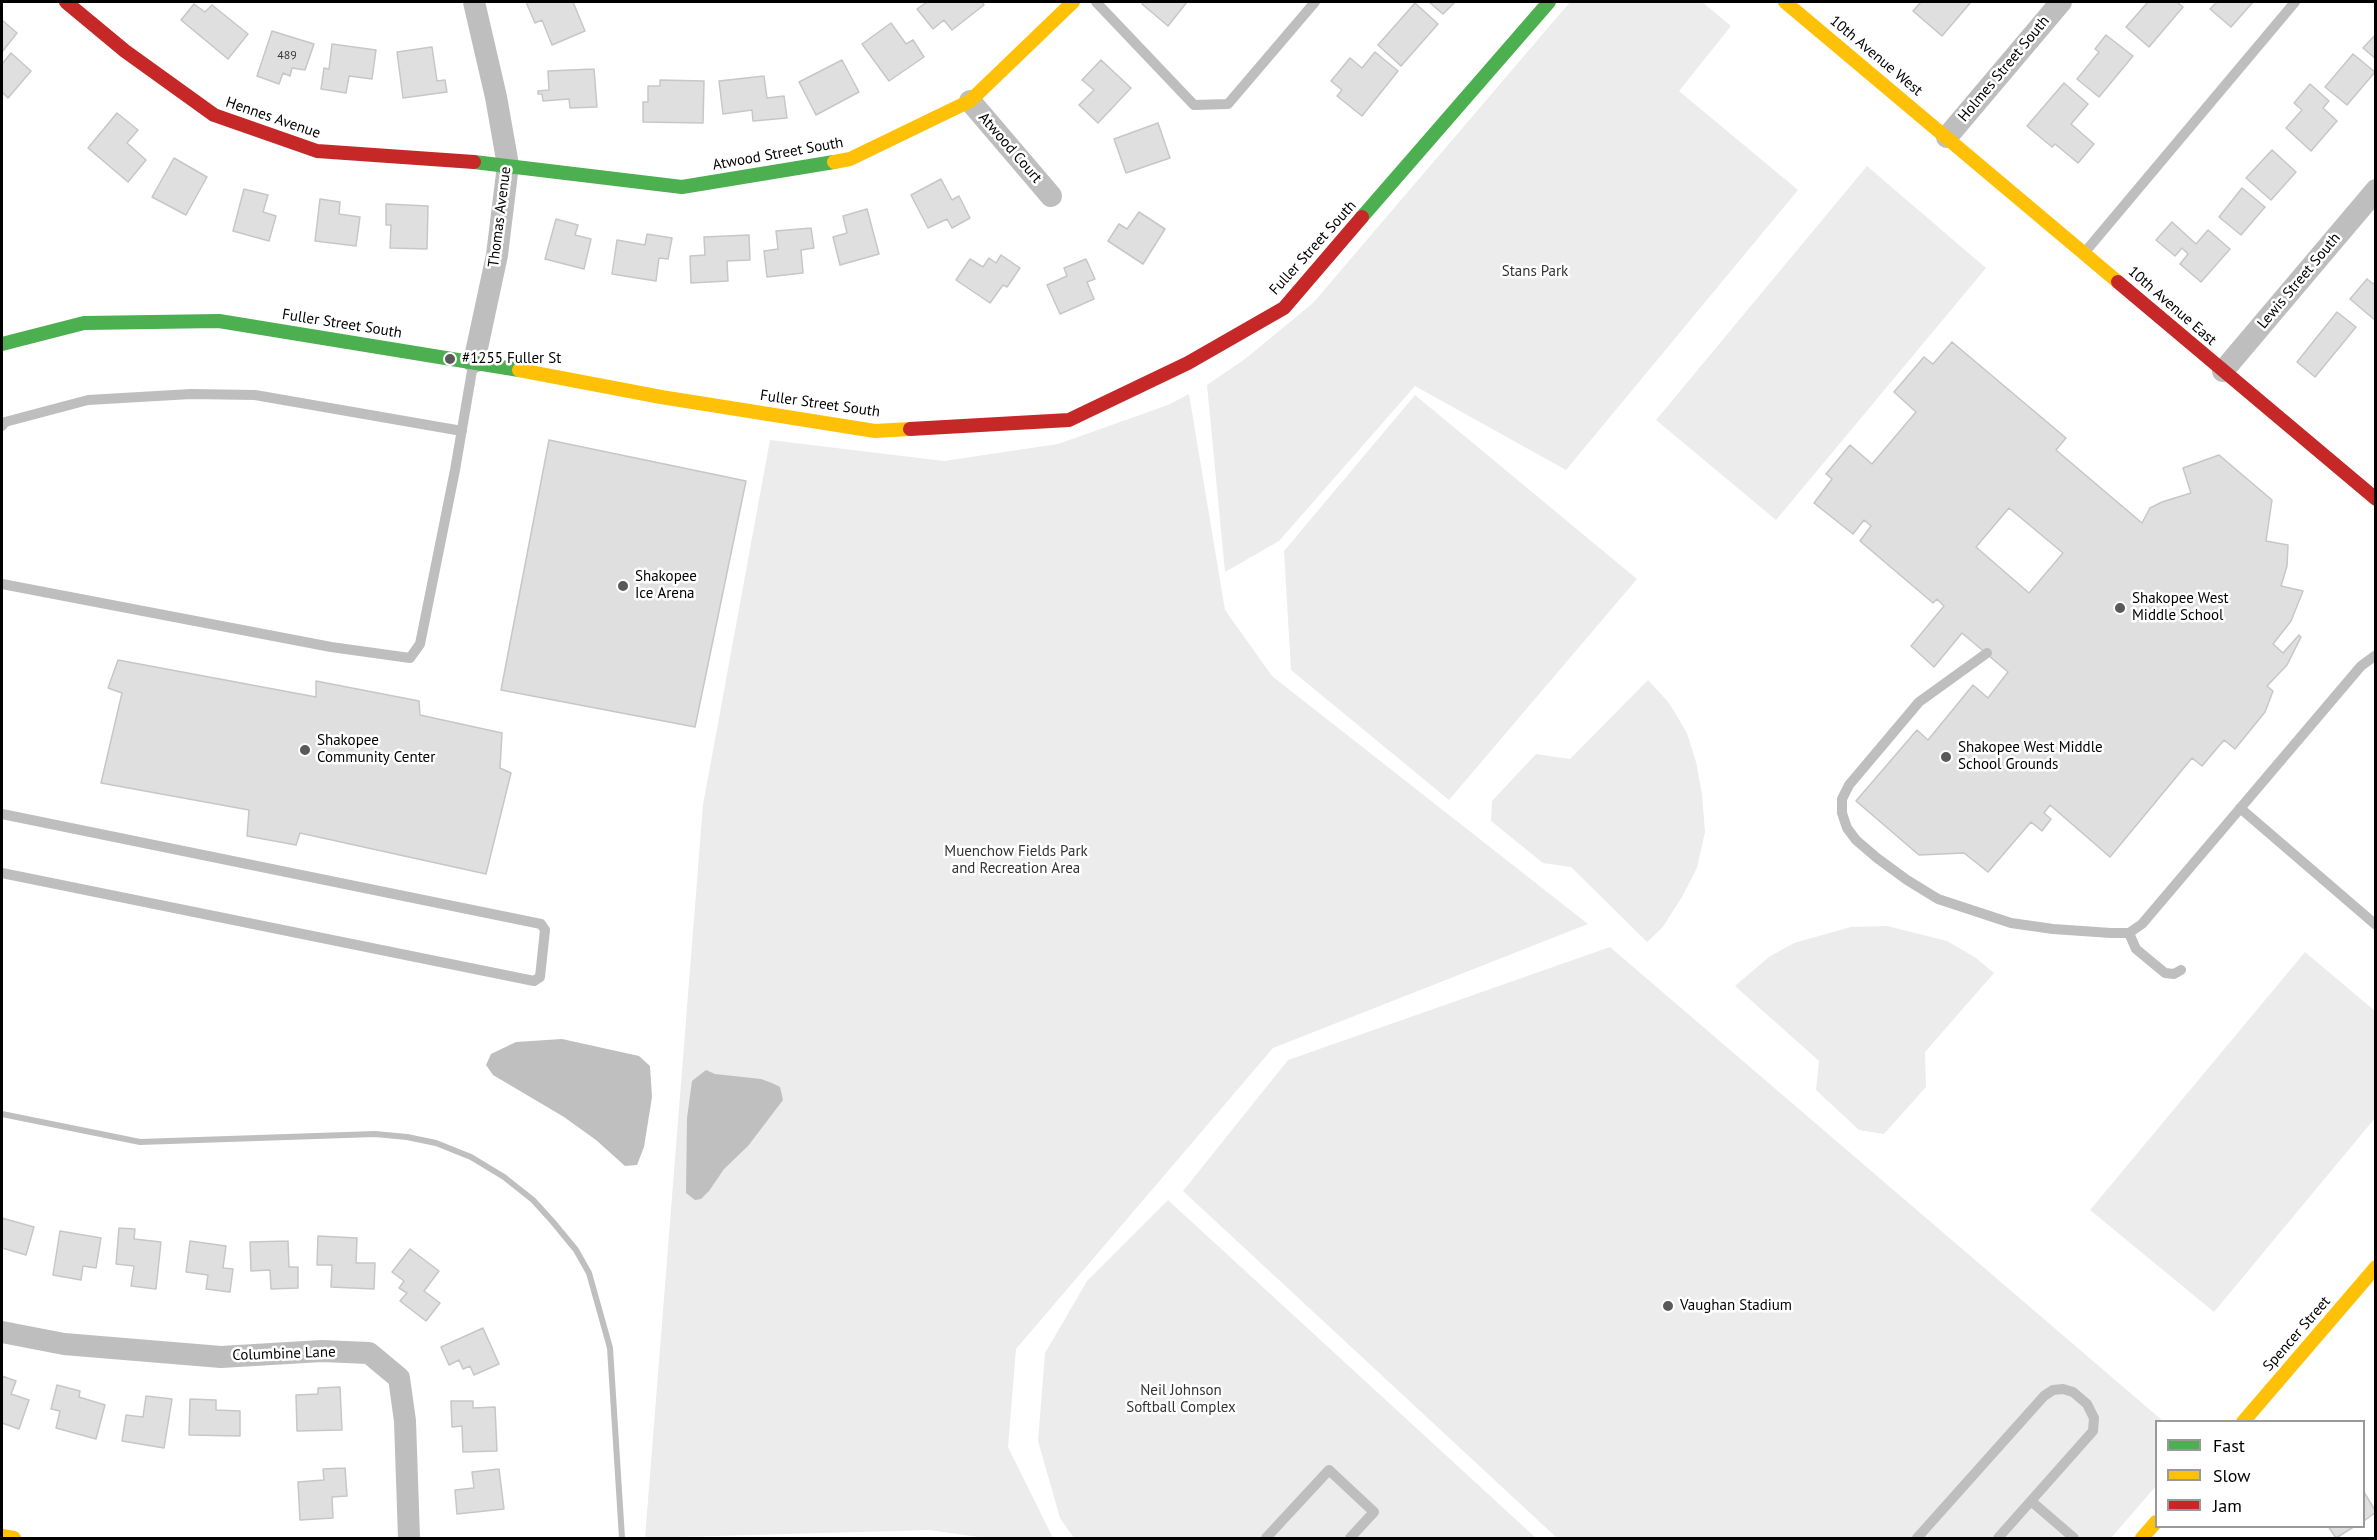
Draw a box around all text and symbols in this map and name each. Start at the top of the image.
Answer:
street label: 10th Avenue West [1826,12,1926,100]
street label: Holmes Street South [1955,13,2053,125]
house number: 489 [277,49,297,63]
street label: Hennes Avenue [223,93,323,143]
street label: Atwood Court [975,109,1045,187]
street label: Atwood Street South [711,134,845,174]
street label: Thomas Avenue [485,166,515,268]
street label: Fuller Street South [1266,197,1360,299]
street label: Lewis Street South [2254,229,2344,333]
park label: Stans Park [1502,263,1568,281]
street label: 10th Avenue East [2124,263,2220,349]
street label: Fuller Street South [281,306,403,342]
place label: #1255 Fuller St [462,350,561,368]
marker: #1255 Fuller St [443,352,457,366]
street label: Fuller Street South [759,387,881,421]
place label: Shakopee Ice Arena [635,568,697,603]
marker: Shakopee Ice Arena [616,579,630,593]
place label: Shakopee West Middle School [2132,590,2229,625]
marker: Shakopee West Middle School [2113,601,2127,615]
place label: Shakopee Community Center [317,732,435,767]
place label: Shakopee West Middle School Grounds [1958,739,2103,774]
marker: Shakopee Community Center [298,743,312,757]
marker: Shakopee West Middle School Grounds [1939,750,1953,764]
park label: Muenchow Fields Park and Recreation Area [944,843,1088,878]
street label: Spencer Street [2260,1293,2334,1375]
place label: Vaughan Stadium [1680,1297,1792,1315]
marker: Vaughan Stadium [1661,1299,1675,1313]
street label: Columbine Lane [232,1343,336,1365]
park label: Neil Johnson Softball Complex [1126,1382,1236,1417]
legend [2155,1420,2365,1528]
text: Fast [2213,1434,2245,1457]
text: Slow [2213,1464,2251,1487]
text: Jam [2213,1494,2242,1517]

